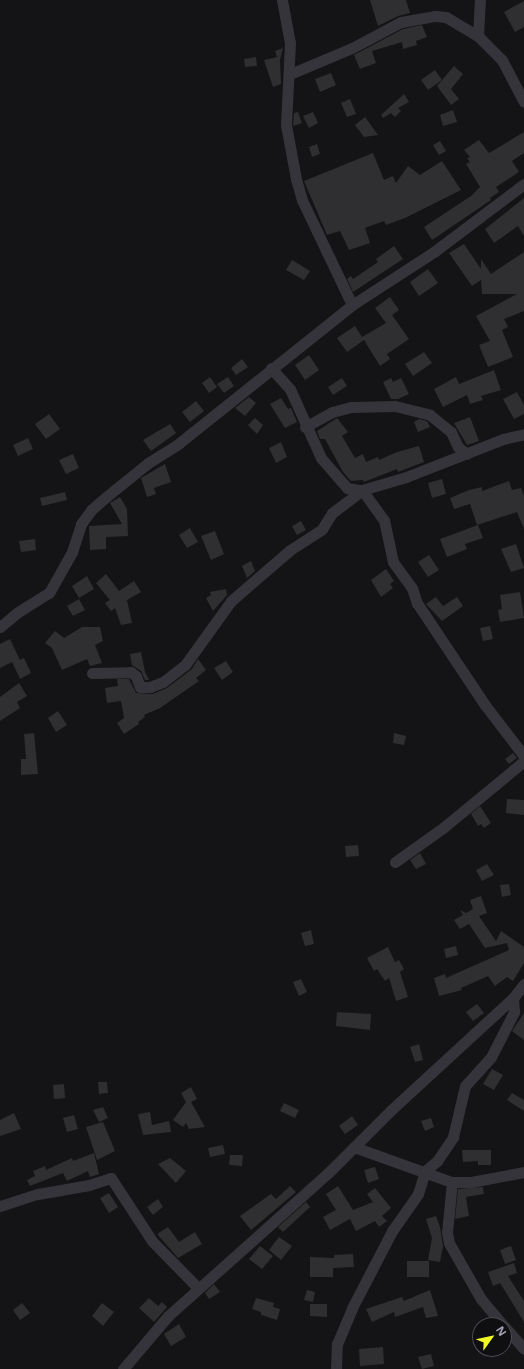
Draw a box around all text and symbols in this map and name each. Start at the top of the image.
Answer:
north arrow [472,1317,512,1357]
text: N [493,1323,510,1339]

